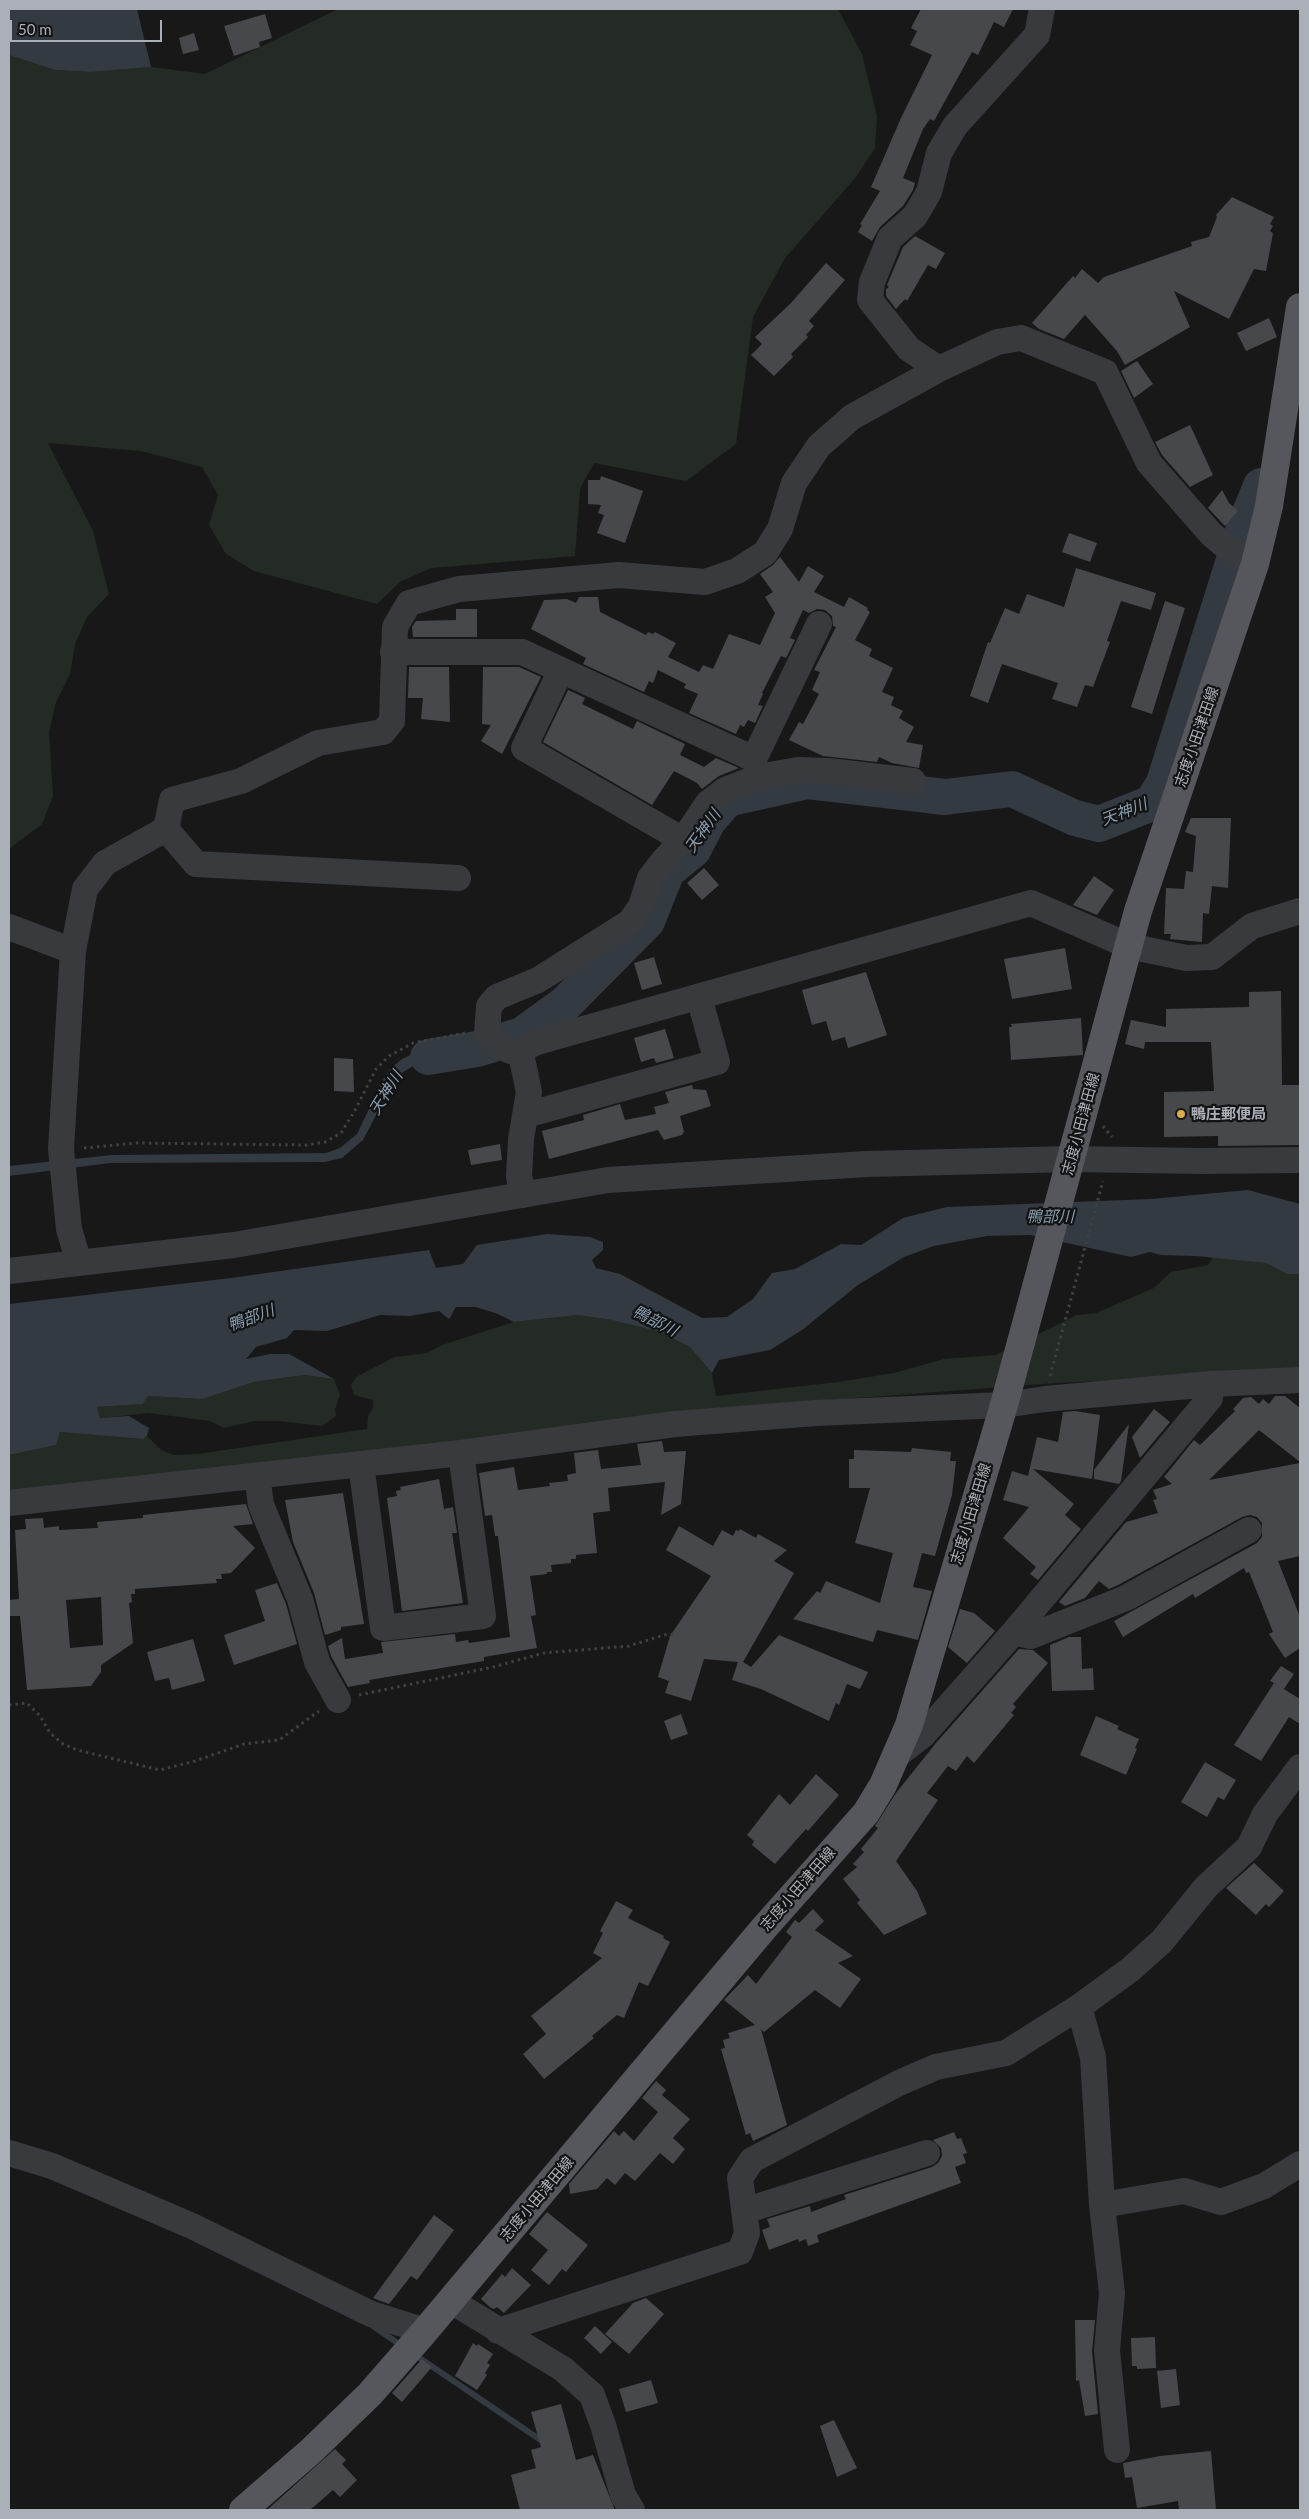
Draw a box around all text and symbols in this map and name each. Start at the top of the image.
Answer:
scale bar [12,10,165,42]
text: 50 m [18,20,52,38]
street label: 志度小田津田線 [1171,684,1223,790]
water label: 天神川 [1098,794,1150,830]
water label: 天神川 [681,806,725,856]
water label: 天神川 [365,1068,407,1118]
street label: 志度小田津田線 [1059,1071,1103,1177]
place label: 鴨庄郵便局 [1191,1105,1266,1123]
marker: 鴨庄郵便局 [1175,1108,1187,1120]
water label: 鴨部川 [1026,1207,1074,1227]
water label: 鴨部川 [225,1301,277,1335]
water label: 鴨部川 [629,1302,681,1340]
street label: 志度小田津田線 [947,1461,995,1567]
street label: 志度小田津田線 [757,1843,839,1935]
street label: 志度小田津田線 [496,2153,578,2245]

